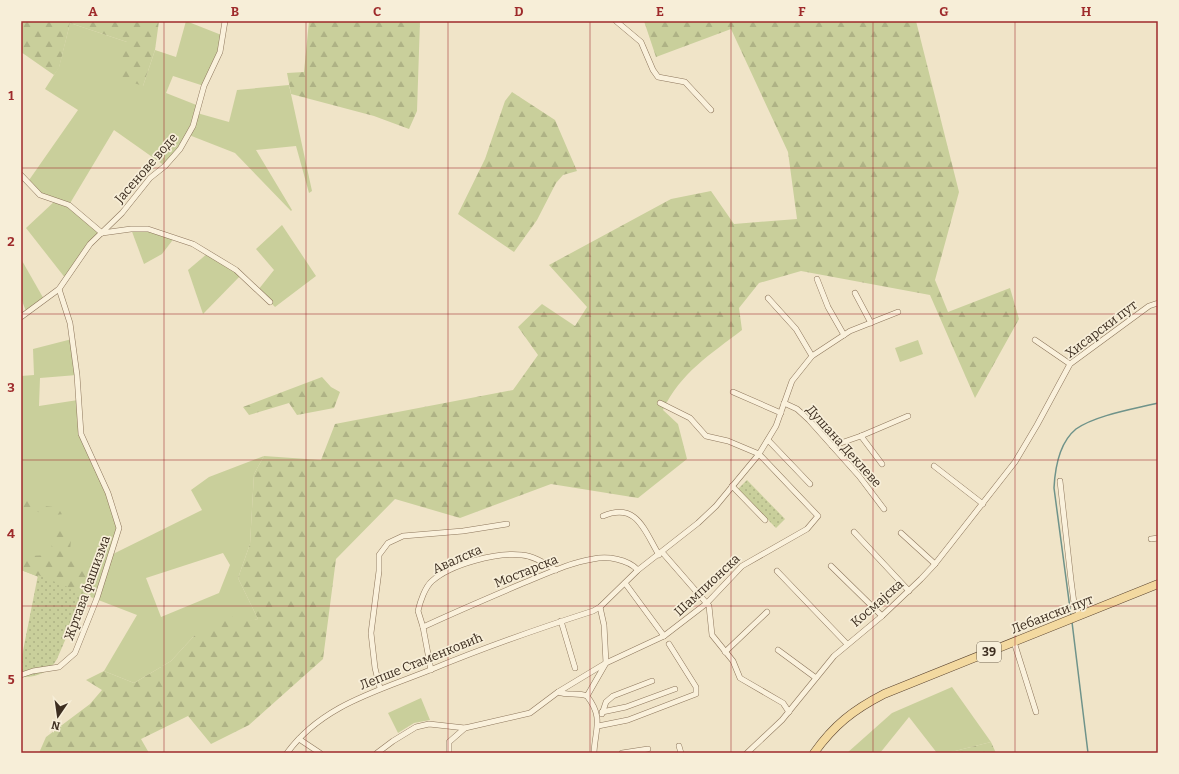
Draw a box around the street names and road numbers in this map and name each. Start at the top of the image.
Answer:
street label: Јасенове воде [111,130,180,207]
street label: Хисарски пут [1062,297,1140,361]
street label: Душана Деклеве [803,402,885,490]
street label: Жртава фашизма [61,534,113,642]
street label: Авалска [430,542,484,576]
street label: Мостарска [492,551,560,591]
street label: Шампионска [671,551,743,619]
street label: Космајска [848,576,906,630]
street label: Лебански пут [1009,591,1095,637]
street label: Лепше Стаменковић [357,629,485,693]
road number: 39 [977,642,1001,662]

